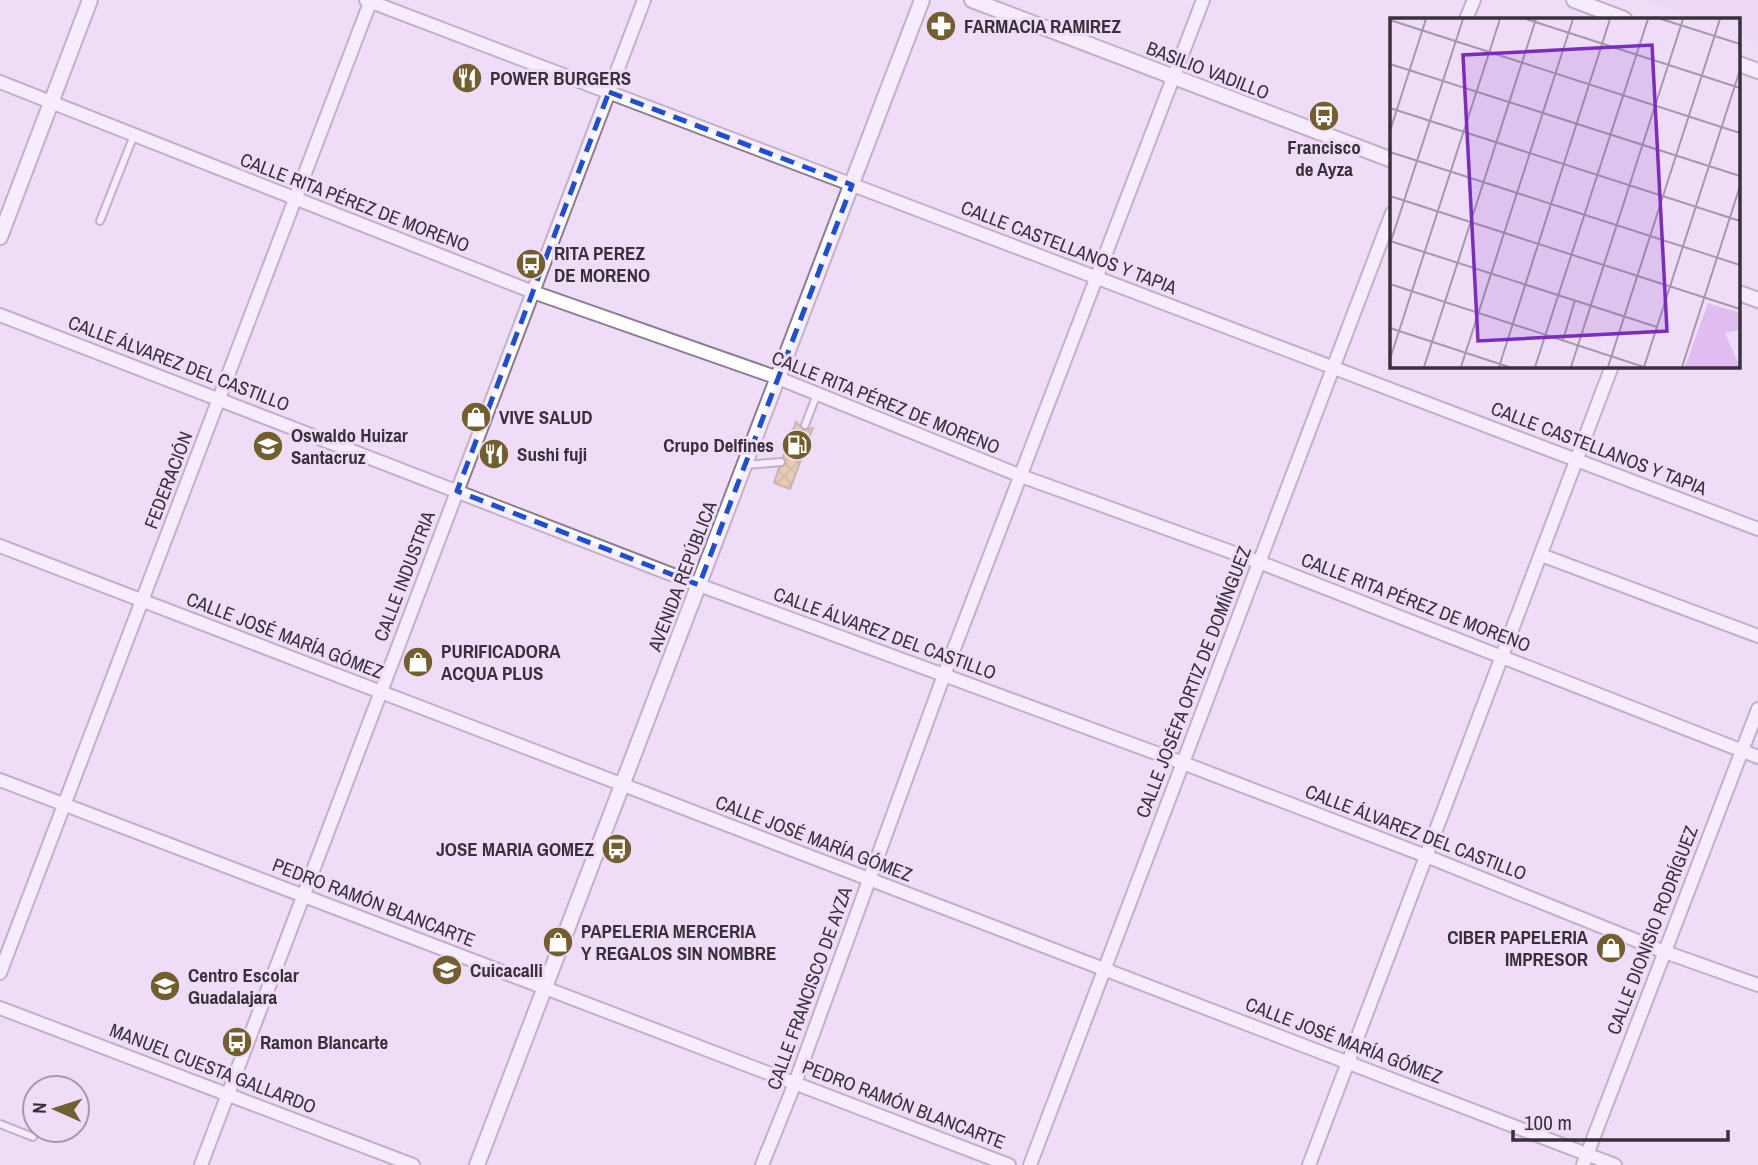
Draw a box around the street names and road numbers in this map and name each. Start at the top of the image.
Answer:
street label: BASILIO VADILLO [1143,35,1273,105]
street label: CALLE RITA PÉREZ DE MORENO [236,146,474,258]
street label: CALLE CASTELLANOS Y TAPIA [957,194,1181,300]
street label: CALLE ÁLVAREZ DEL CASTILLO [65,309,293,417]
street label: CALLE RITA PÉREZ DE MORENO [768,344,1004,460]
street label: CALLE CASTELLANOS Y TAPIA [1487,395,1711,501]
street label: FEDERACIÓN [138,428,198,532]
street label: AVENIDA REPÚBLICA [641,497,723,656]
street label: CALLE INDUSTRIA [367,507,441,645]
street label: CALLE JOSÉFA ORTIZ DE DOMÍNGUEZ [1129,542,1257,822]
street label: CALLE RITA PÉREZ DE MORENO [1297,546,1535,658]
street label: CALLE ÁLVAREZ DEL CASTILLO [770,581,1000,685]
street label: CALLE JOSÉ MARÍA GÓMEZ [183,585,388,685]
street label: CALLE ÁLVAREZ DEL CASTILLO [1302,778,1530,886]
street label: CALLE JOSÉ MARÍA GÓMEZ [712,788,917,888]
street label: CALLE DIONISIO RODRÍGUEZ [1600,821,1704,1038]
street label: PEDRO RAMÓN BLANCARTE [269,851,479,953]
street label: CALLE FRANCISCO DE AYZA [760,882,858,1093]
street label: CALLE JOSÉ MARÍA GÓMEZ [1242,990,1447,1090]
street label: MANUEL CUESTA GALLARDO [106,1017,320,1119]
street label: PEDRO RAMÓN BLANCARTE [799,1053,1009,1155]

